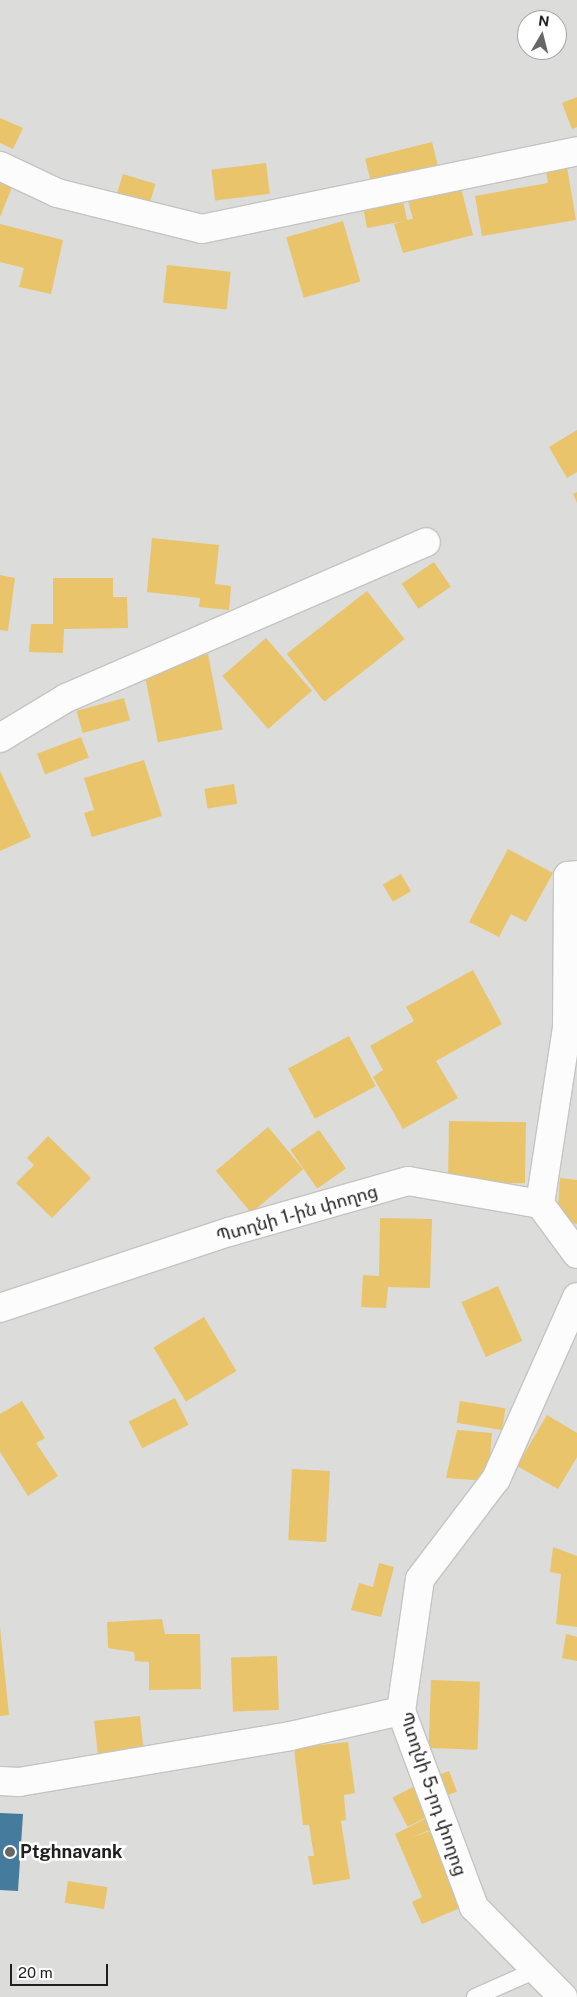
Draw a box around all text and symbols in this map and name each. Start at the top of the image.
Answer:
north arrow [517,10,567,60]
text: N [537,12,550,30]
street label: Պտղնի 1-ին փողոց [214,1181,380,1247]
street label: Պտղնի 5-րդ փողոց [395,1709,471,1879]
place label: Ptghnavank [20,1841,122,1863]
marker: Ptghnavank [4,1846,16,1858]
scale bar [12,1954,110,1986]
text: 20 m [18,1964,53,1981]

